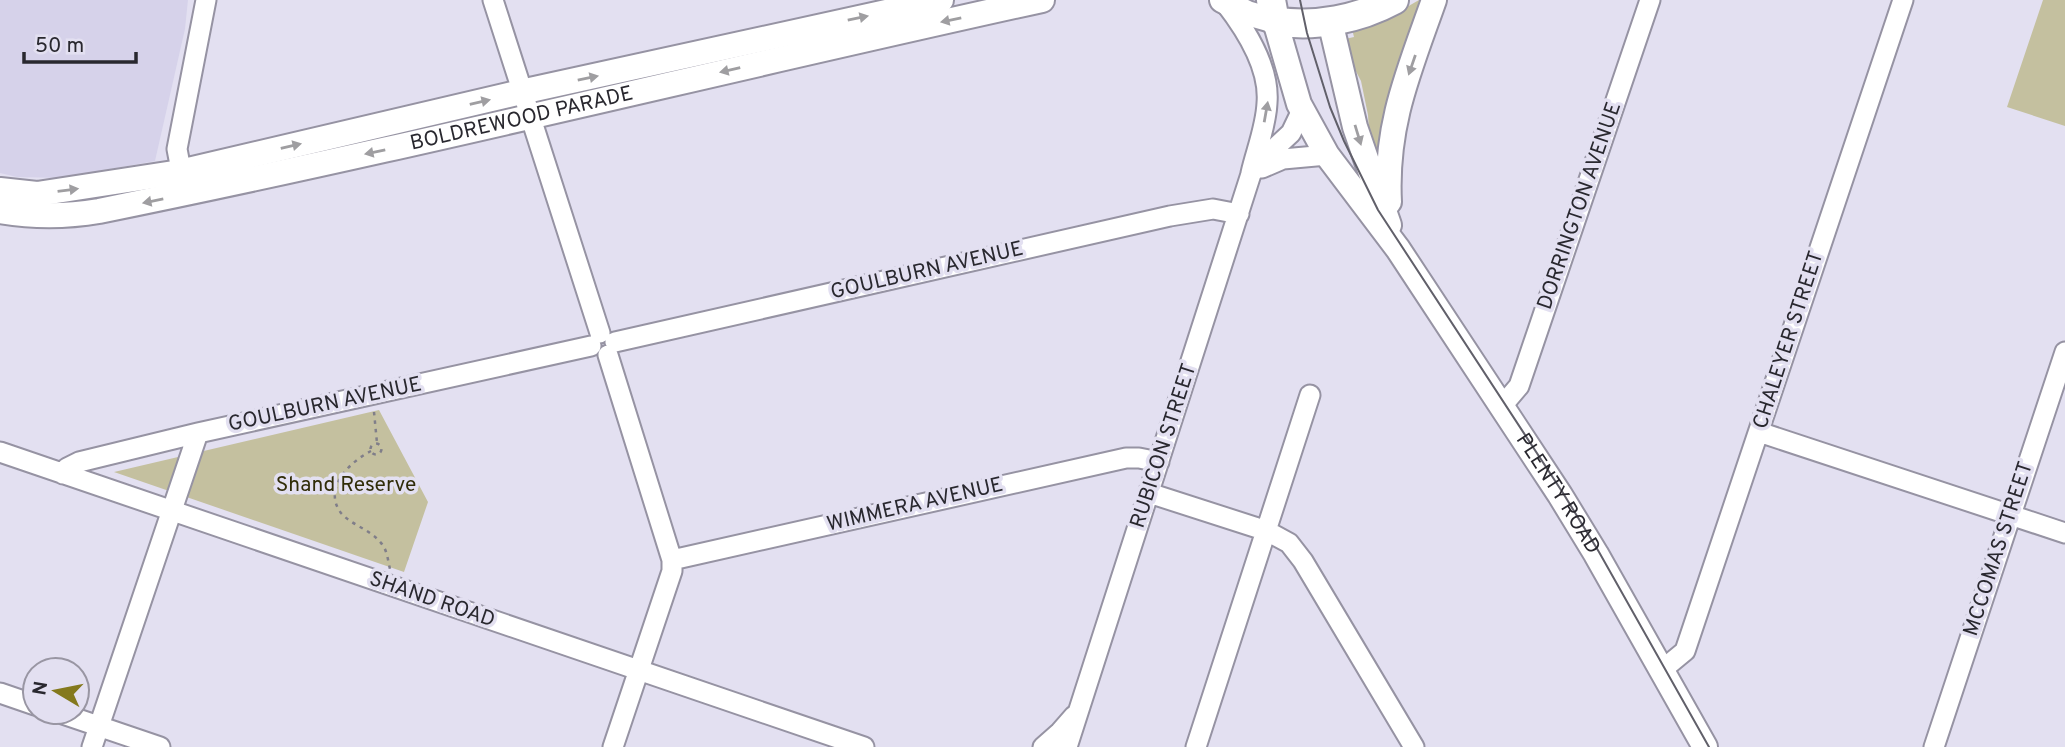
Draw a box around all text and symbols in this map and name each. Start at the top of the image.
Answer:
one-way arrow [847,13,869,24]
one-way arrow [940,15,962,26]
scale bar [24,21,136,65]
text: 50 m [35,33,84,60]
one-way arrow [1406,54,1417,75]
one-way arrow [718,65,740,76]
one-way arrow [577,72,599,83]
street label: BOLDREWOOD PARADE [407,80,636,157]
one-way arrow [469,96,491,107]
street label: DORRINGTON AVENUE [1532,99,1628,313]
one-way arrow [1261,101,1272,123]
one-way arrow [1353,125,1363,146]
one-way arrow [280,141,302,152]
one-way arrow [364,147,386,158]
one-way arrow [57,185,79,196]
one-way arrow [142,195,164,206]
street label: GOULBURN AVENUE [828,236,1026,306]
street label: CHALEYER STREET [1748,248,1830,432]
street label: RUBICON STREET [1125,360,1203,532]
street label: GOULBURN AVENUE [226,371,424,439]
street label: PLENTY ROAD [1509,428,1606,559]
street label: MCCOMAS STREET [1958,458,2040,640]
park label: Shand Reserve [276,472,416,499]
street label: WIMMERA AVENUE [824,472,1006,538]
street label: SHAND ROAD [366,566,498,634]
north arrow [21,656,91,726]
text: N [28,680,54,697]

